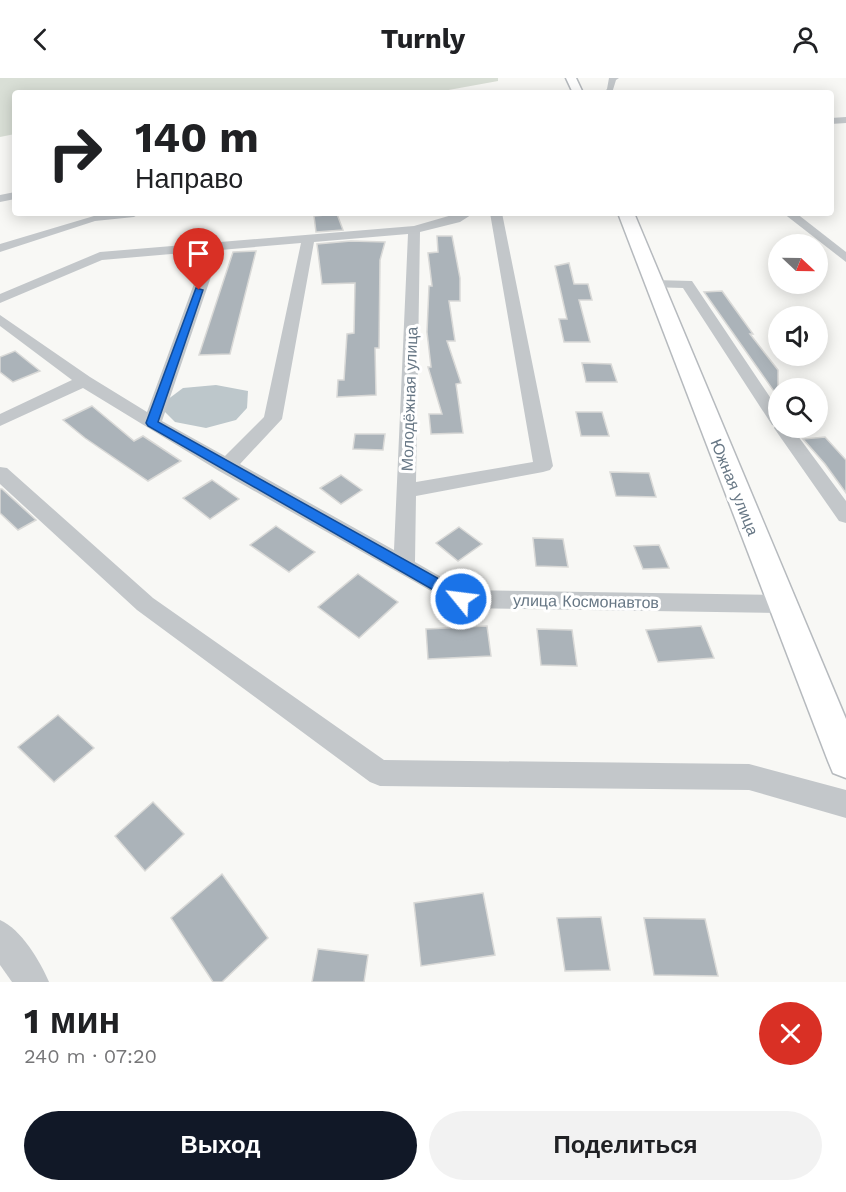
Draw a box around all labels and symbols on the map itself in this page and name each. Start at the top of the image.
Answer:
pin [173,228,224,290]
north arrow [768,234,828,294]
street label: Молодёжная улица [397,326,422,472]
street label: Южная улица [706,436,763,538]
position arrow [429,567,493,631]
street label: улица Космонавтов [513,591,659,612]

